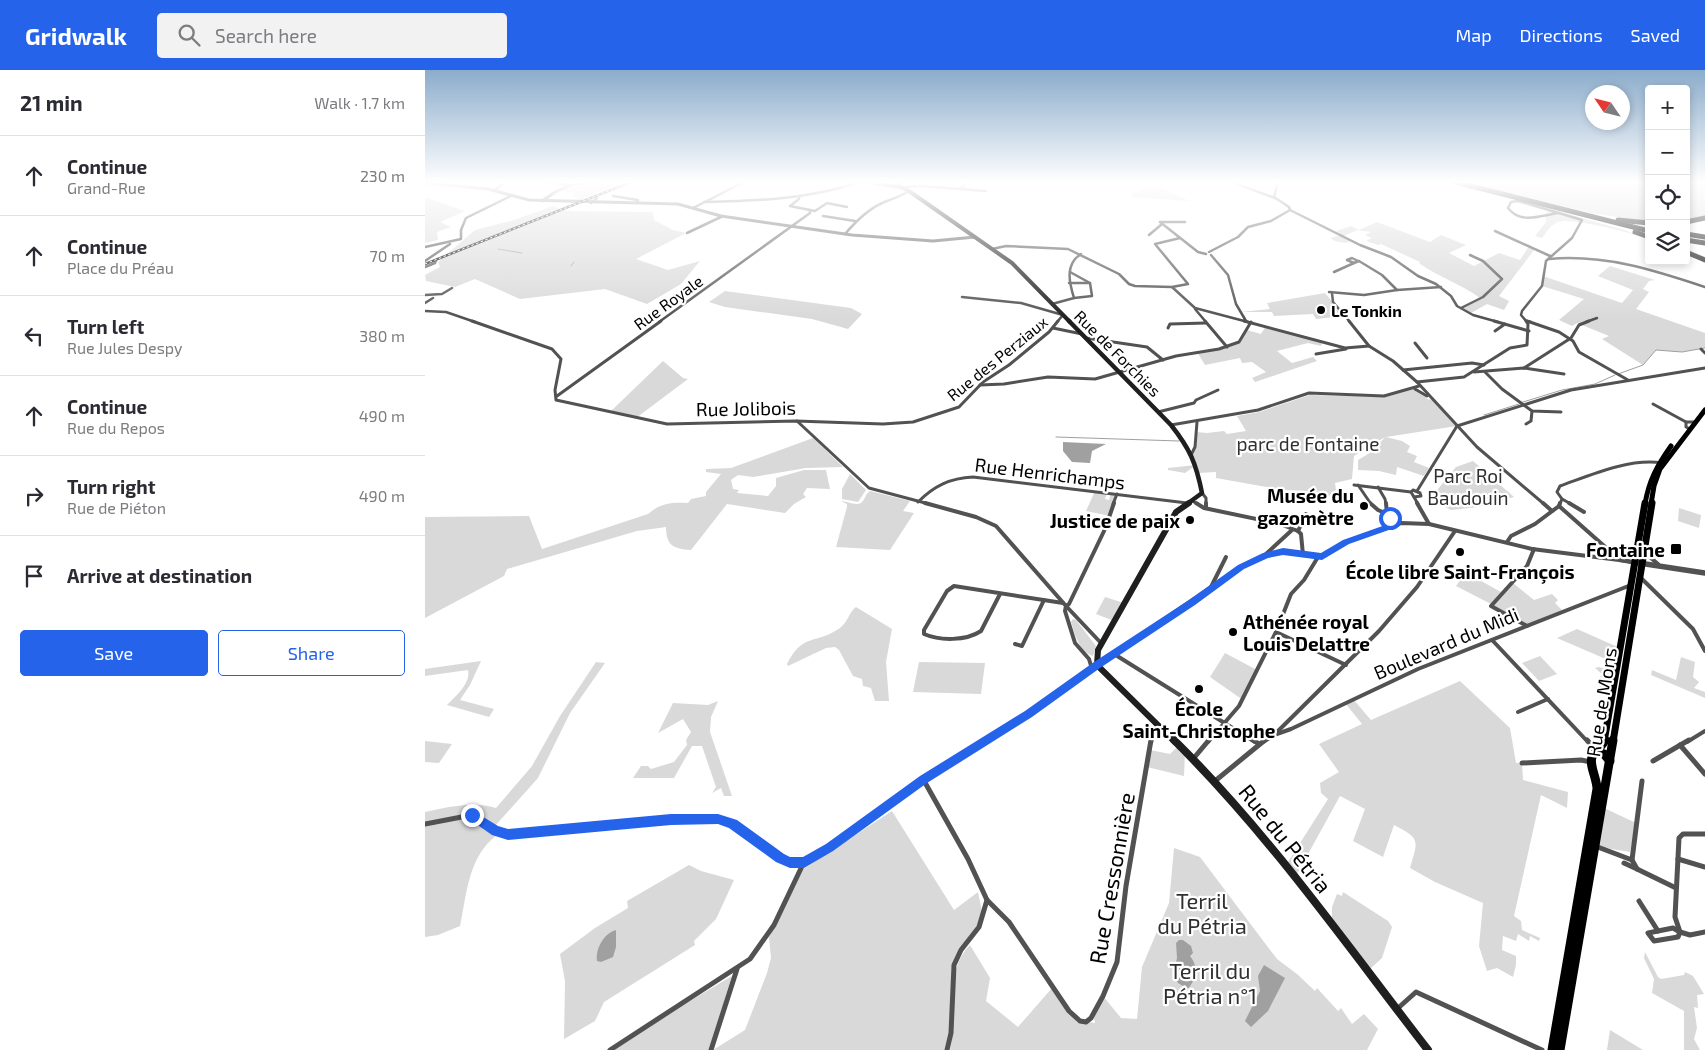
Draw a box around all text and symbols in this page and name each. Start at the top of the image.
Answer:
search box [157,13,507,58]
text: Gridwalk [25,21,127,50]
icon: search [175,21,203,49]
text: Search here [215,24,317,47]
text: Map [1455,24,1492,46]
text: Directions [1520,24,1603,46]
text: Saved [1631,24,1680,46]
north arrow [1585,85,1630,130]
map controls [1645,85,1690,265]
button: + [1645,85,1690,130]
text: 21 min [20,90,83,115]
text: Walk · 1.7 km [314,93,405,112]
button: − [1645,130,1690,175]
text: Continue [67,155,147,178]
icon: ahead [20,162,48,190]
text: 230 m [360,166,405,185]
button: locate [1645,175,1690,220]
text: Grand-Rue [67,178,146,197]
button: layers [1645,220,1690,265]
text: Continue [67,235,147,258]
icon: ahead [20,242,48,270]
text: 70 m [370,246,405,265]
text: Place du Préau [67,258,174,277]
street label: Rue Royale [630,271,706,333]
place label: Le Tonkin [1331,301,1402,320]
marker: Le Tonkin [1315,304,1327,316]
street label: Rue de Forchies [1071,306,1165,400]
street label: Rue des Perziaux [943,311,1051,404]
text: Turn left [67,315,144,338]
icon: left [20,322,48,350]
text: 380 m [359,326,405,345]
text: Rue Jules Despy [67,338,182,357]
text: Continue [67,395,147,418]
street label: Rue Jolibois [696,396,796,420]
icon: ahead [20,402,48,430]
text: 490 m [359,406,405,425]
text: Rue du Repos [67,418,165,437]
park label: parc de Fontaine [1236,432,1380,455]
street label: Rue Henrichamps [973,452,1127,494]
park label: Parc Roi Baudouin [1427,464,1509,509]
text: Turn right [67,475,155,498]
icon: right [20,482,48,510]
place label: Musée du gazomètre [1257,484,1354,529]
text: 490 m [359,486,405,505]
text: Rue de Piéton [67,498,166,517]
marker: Musée du gazomètre [1358,500,1370,512]
route start [1379,507,1402,530]
place label: Justice de paix [1050,509,1180,532]
marker: Justice de paix [1184,514,1196,526]
place label: Fontaine [1586,538,1665,561]
marker: Fontaine [1669,542,1683,556]
marker: École libre Saint-François [1454,546,1466,558]
place label: École libre Saint-François [1345,559,1575,584]
icon: arrive [20,562,48,590]
text: Arrive at destination [67,564,252,587]
street label: Boulevard du Midi [1370,602,1522,684]
place label: Athénée royal Louis Delattre [1243,610,1370,655]
marker: Athénée royal Louis Delattre [1227,626,1239,638]
button: Save [20,630,208,676]
button: Share [218,630,405,676]
street label: Rue de Mons [1581,646,1621,758]
marker: École Saint-Christophe [1193,683,1205,695]
place label: École Saint-Christophe [1123,696,1276,742]
street label: Rue du Pétria [1234,778,1338,898]
street label: Rue Cressonnière [1083,790,1139,966]
route end [461,804,484,827]
park label: Terril du Pétria [1157,887,1247,938]
park label: Terril du Pétria n°1 [1163,957,1257,1008]

